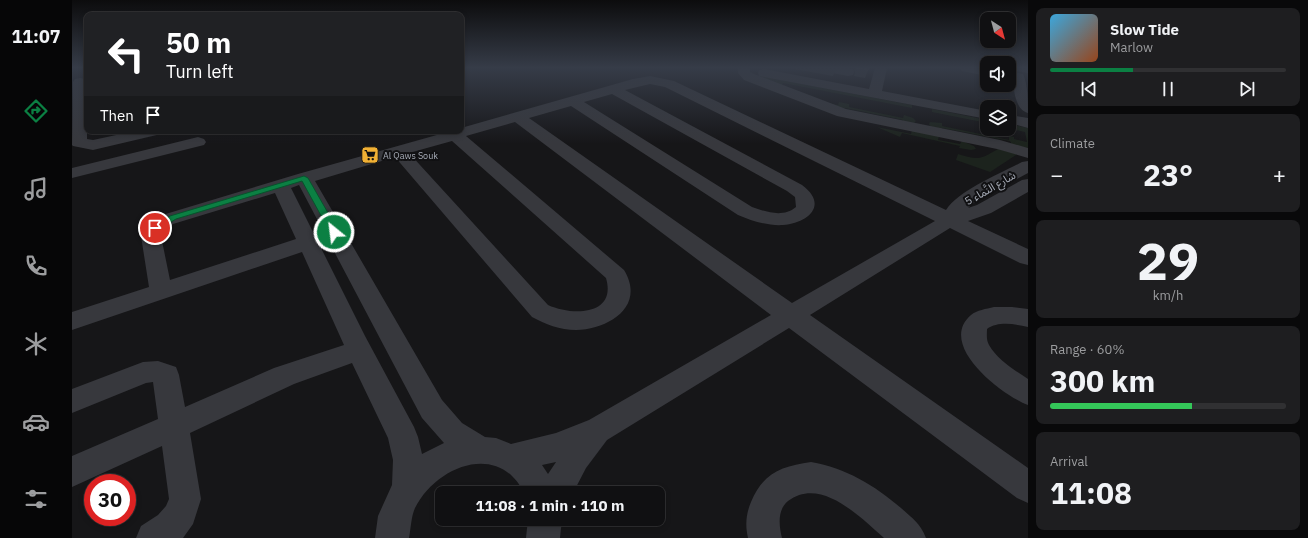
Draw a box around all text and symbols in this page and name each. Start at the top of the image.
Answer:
north arrow [980,12,1016,48]
map controls [980,12,1016,136]
text: Slow Tide [1110,20,1179,39]
text: 50 m [166,24,231,61]
text: 11:07 [11,25,61,48]
icon: left [100,28,152,80]
text: Marlow [1110,39,1153,56]
button: sound [980,56,1016,92]
text: Turn left [166,60,234,83]
icon: previous [1078,78,1100,100]
icon: pause [1157,78,1179,100]
icon: next [1236,78,1258,100]
icon: directions [22,97,50,125]
button: layers [980,100,1016,136]
icon: arrive [142,104,164,126]
text: Then [100,106,134,125]
text: Climate [1050,135,1095,152]
supermarket icon: Al Qaws Souk [360,145,380,165]
place label: Al Qaws Souk [383,150,438,161]
text: 23° [1143,155,1193,194]
text: − [1050,160,1063,189]
text: + [1273,160,1286,189]
street label: شارع النَّماء 5 [962,168,1019,209]
icon: music [22,175,50,203]
pin [138,211,172,245]
position arrow [313,211,355,253]
icon: arrive [144,217,166,239]
text: 29 [1137,227,1199,294]
icon: phone [22,252,50,280]
text: km/h [1153,287,1183,304]
icon: climate [22,330,50,358]
text: Range · 60% [1050,341,1124,358]
text: 300 km [1050,361,1155,400]
icon: car [22,408,50,436]
text: Arrival [1050,453,1088,470]
text: 11:08 [1050,473,1132,512]
speed limit sign: 30 [84,474,136,526]
icon: filters [22,485,50,513]
text: 11:08 · 1 min · 110 m [476,496,624,515]

